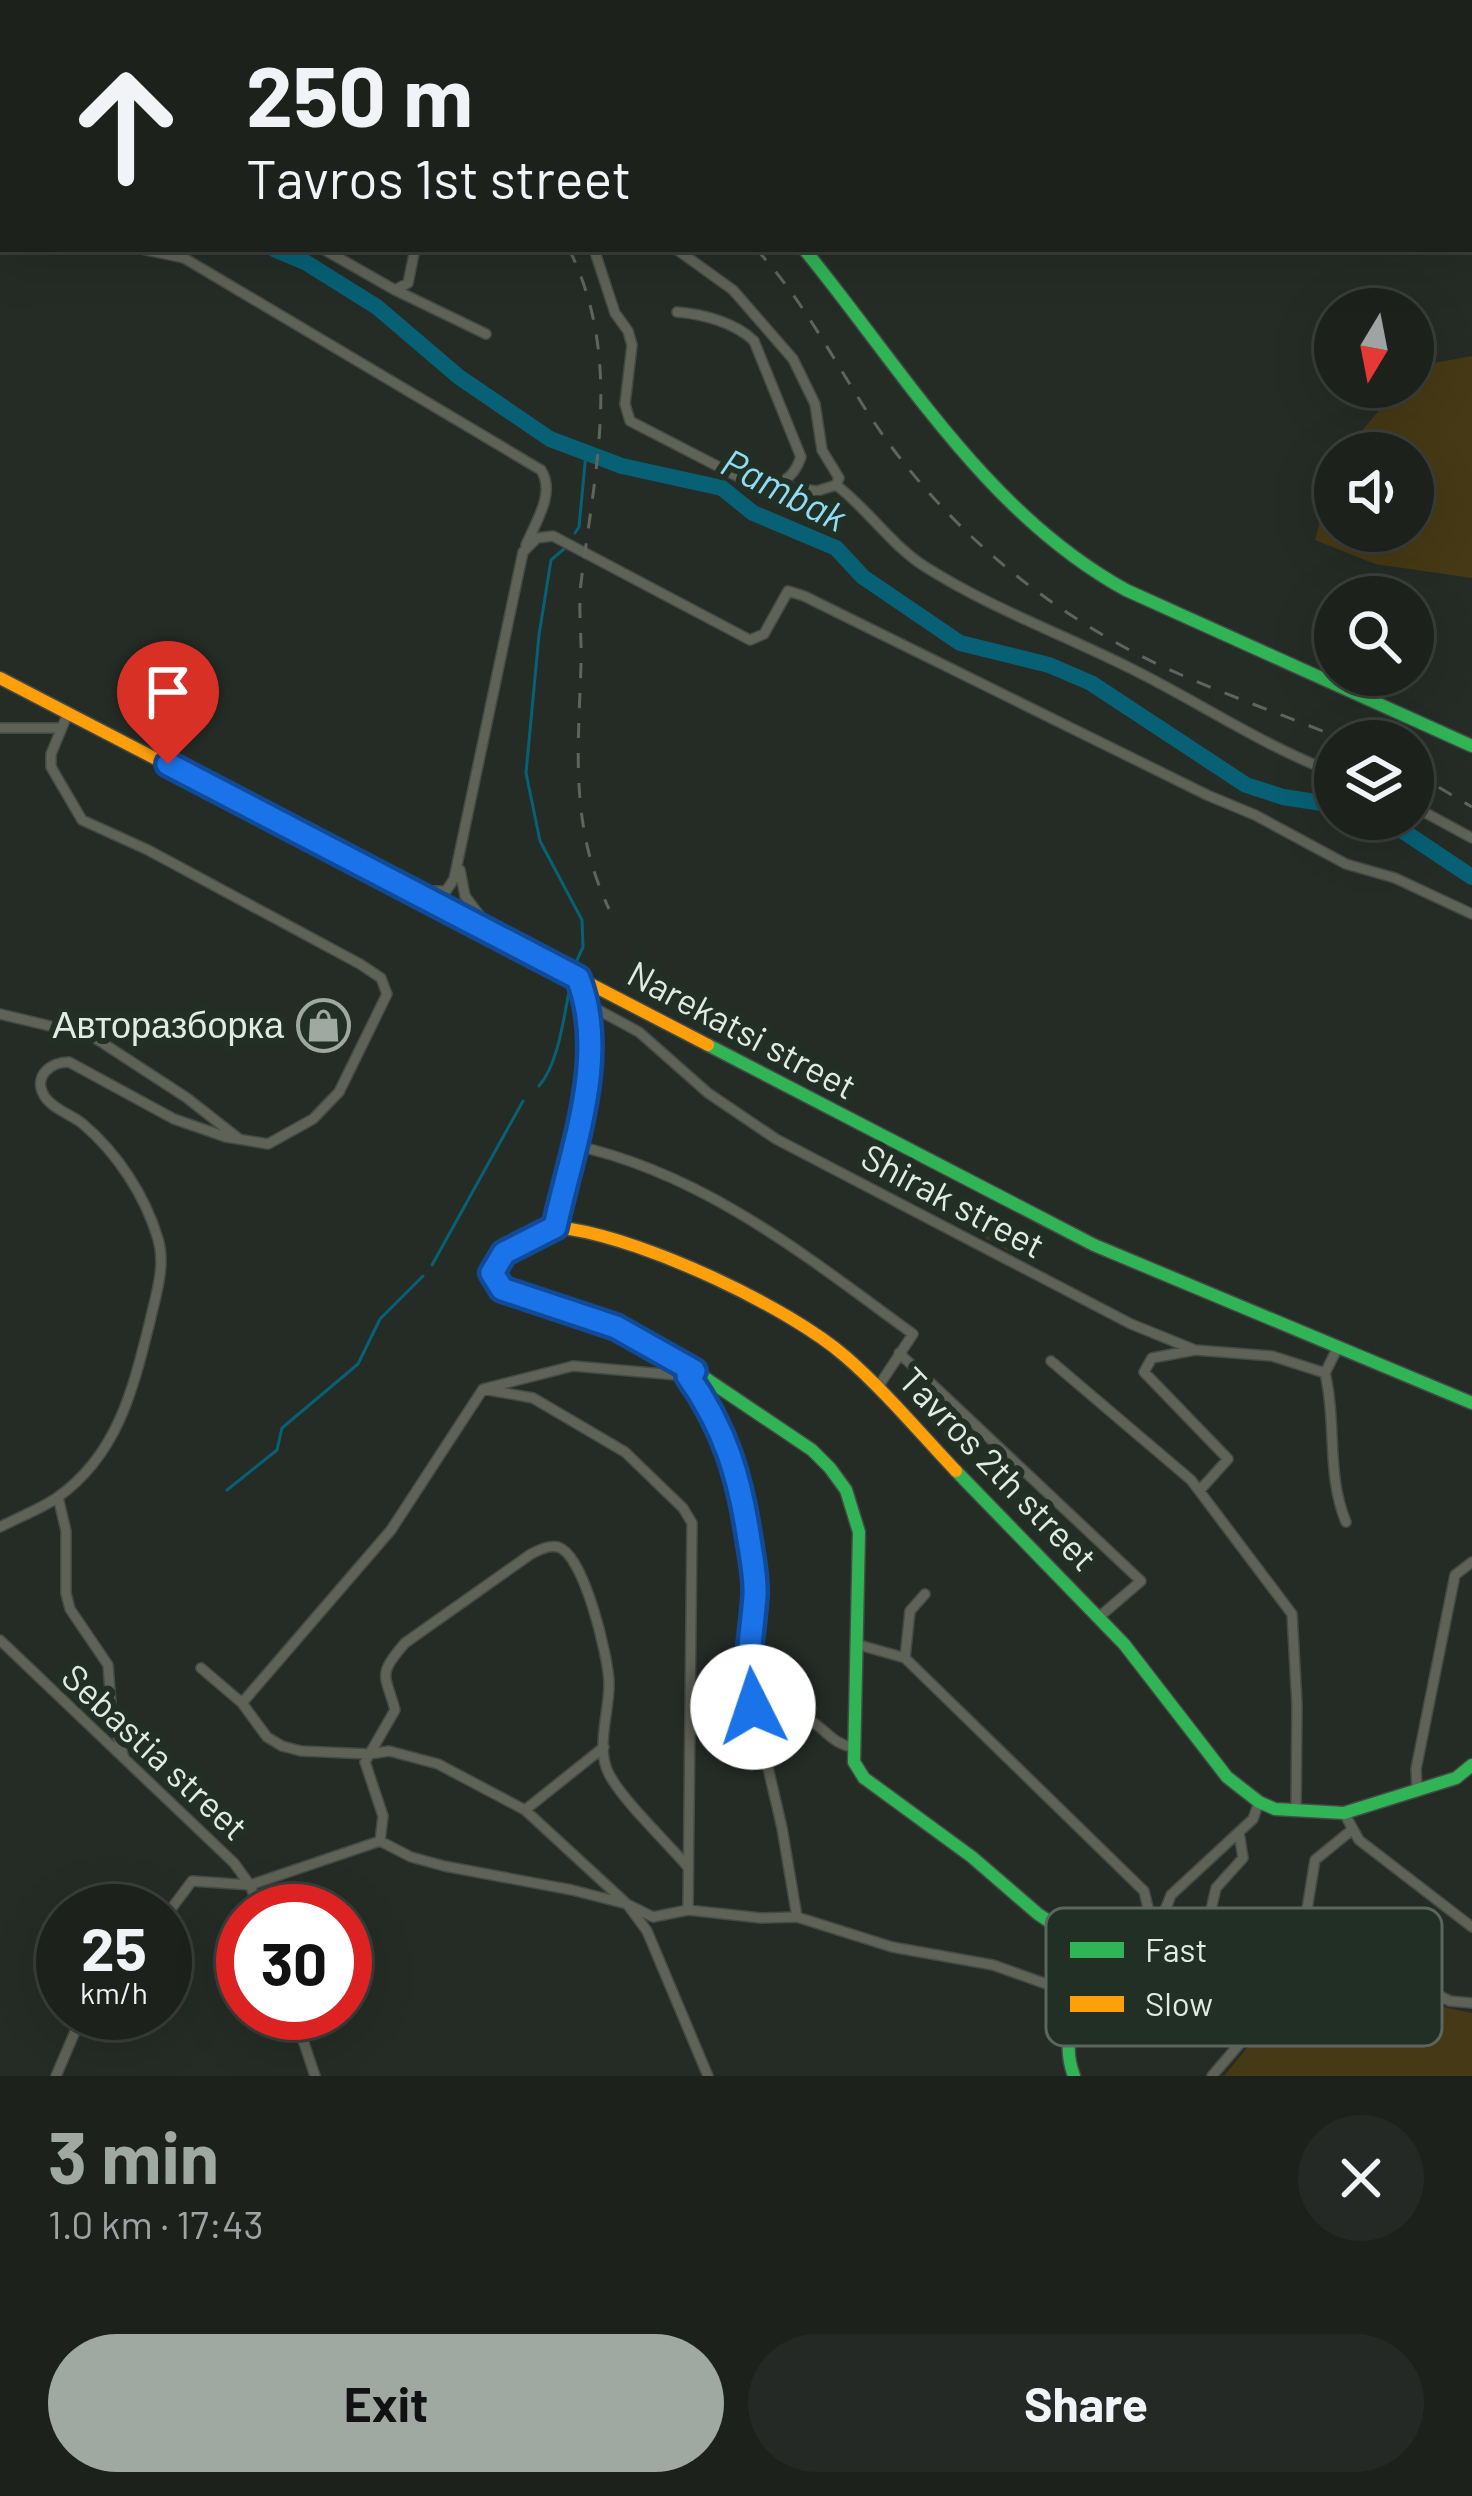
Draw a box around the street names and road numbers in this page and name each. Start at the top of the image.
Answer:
street label: Narekatsi street [621,951,864,1107]
street label: Shirak street [855,1134,1052,1266]
street label: Tavros 2th street [891,1357,1107,1579]
street label: Sebastia street [54,1654,258,1848]

